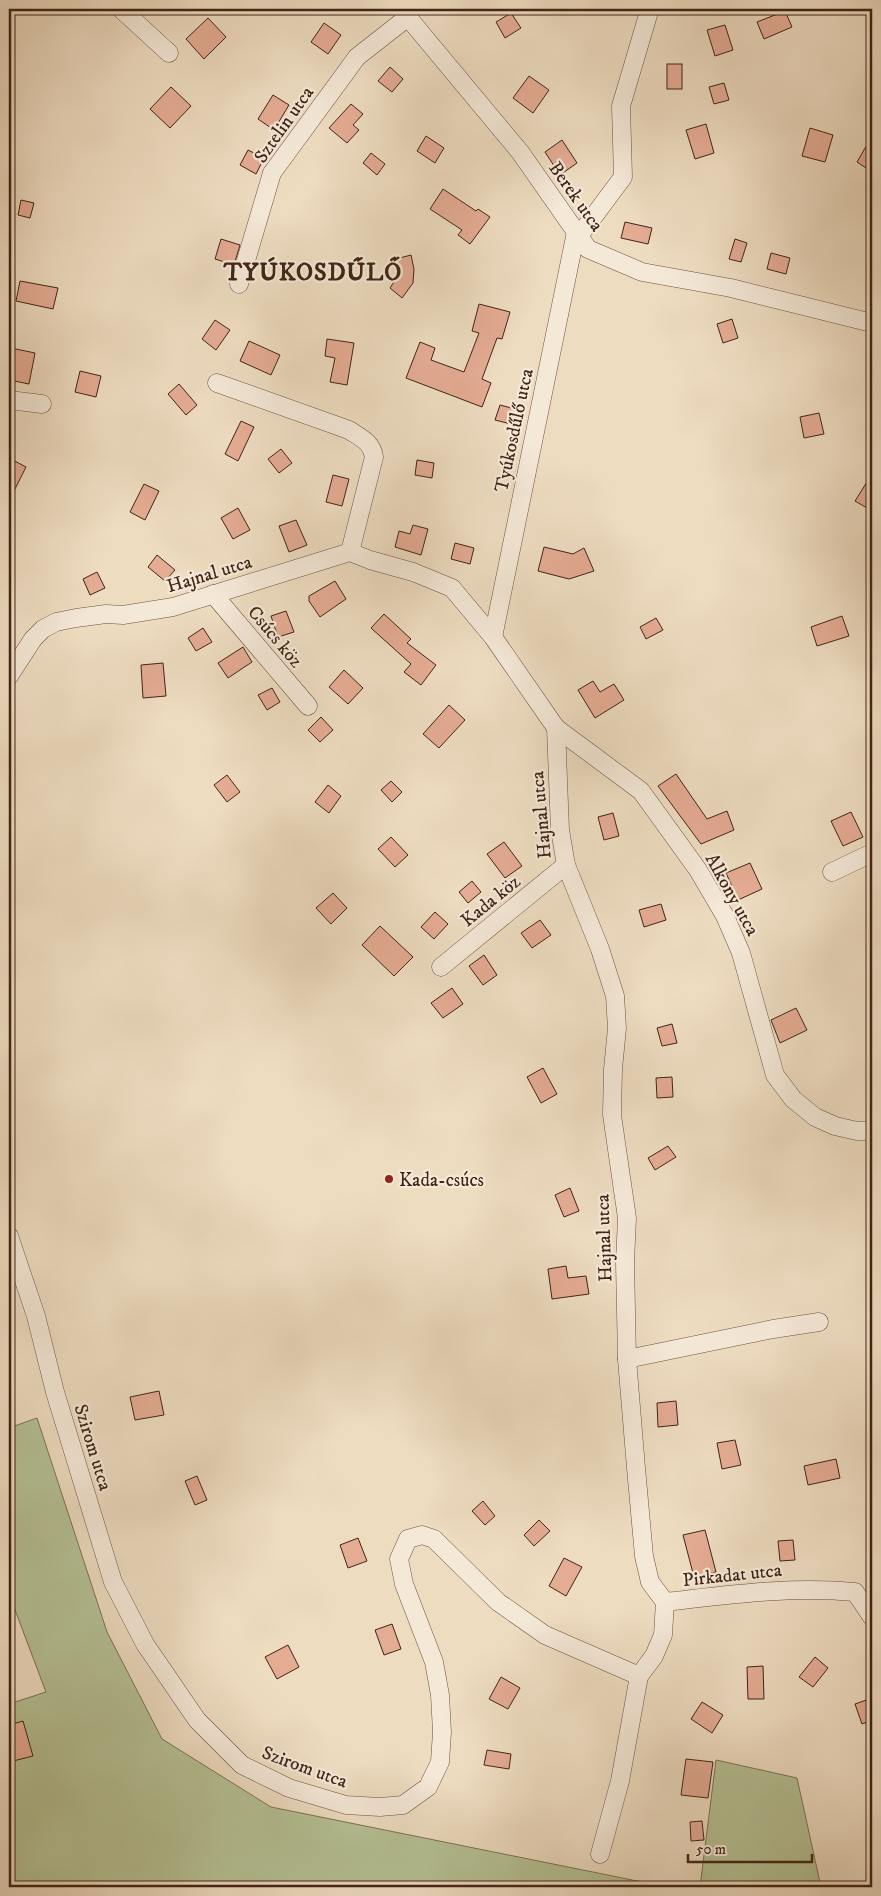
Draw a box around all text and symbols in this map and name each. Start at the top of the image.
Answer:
street label: Sztelin utca [250,82,319,168]
street label: Berek utca [543,158,608,236]
district label: TYÚKOSDŰLŐ [223,256,402,288]
street label: Tyúkosdűlő utca [490,366,539,494]
street label: Hajnal utca [164,551,255,598]
street label: Csúcs köz [242,601,307,673]
street label: Hajnal utca [526,770,557,860]
street label: Alkony utca [700,849,764,940]
street label: Kada köz [457,870,525,932]
place label: Kada-csúcs [399,1169,484,1192]
marker: Kada-csúcs [383,1173,395,1185]
street label: Hajnal utca [591,1194,618,1282]
street label: Szirom utca [69,1401,117,1493]
street label: Pirkadat utca [681,1559,783,1592]
street label: Szirom utca [259,1741,350,1793]
scale bar [688,1831,812,1863]
text: 50 m [696,1840,726,1859]

